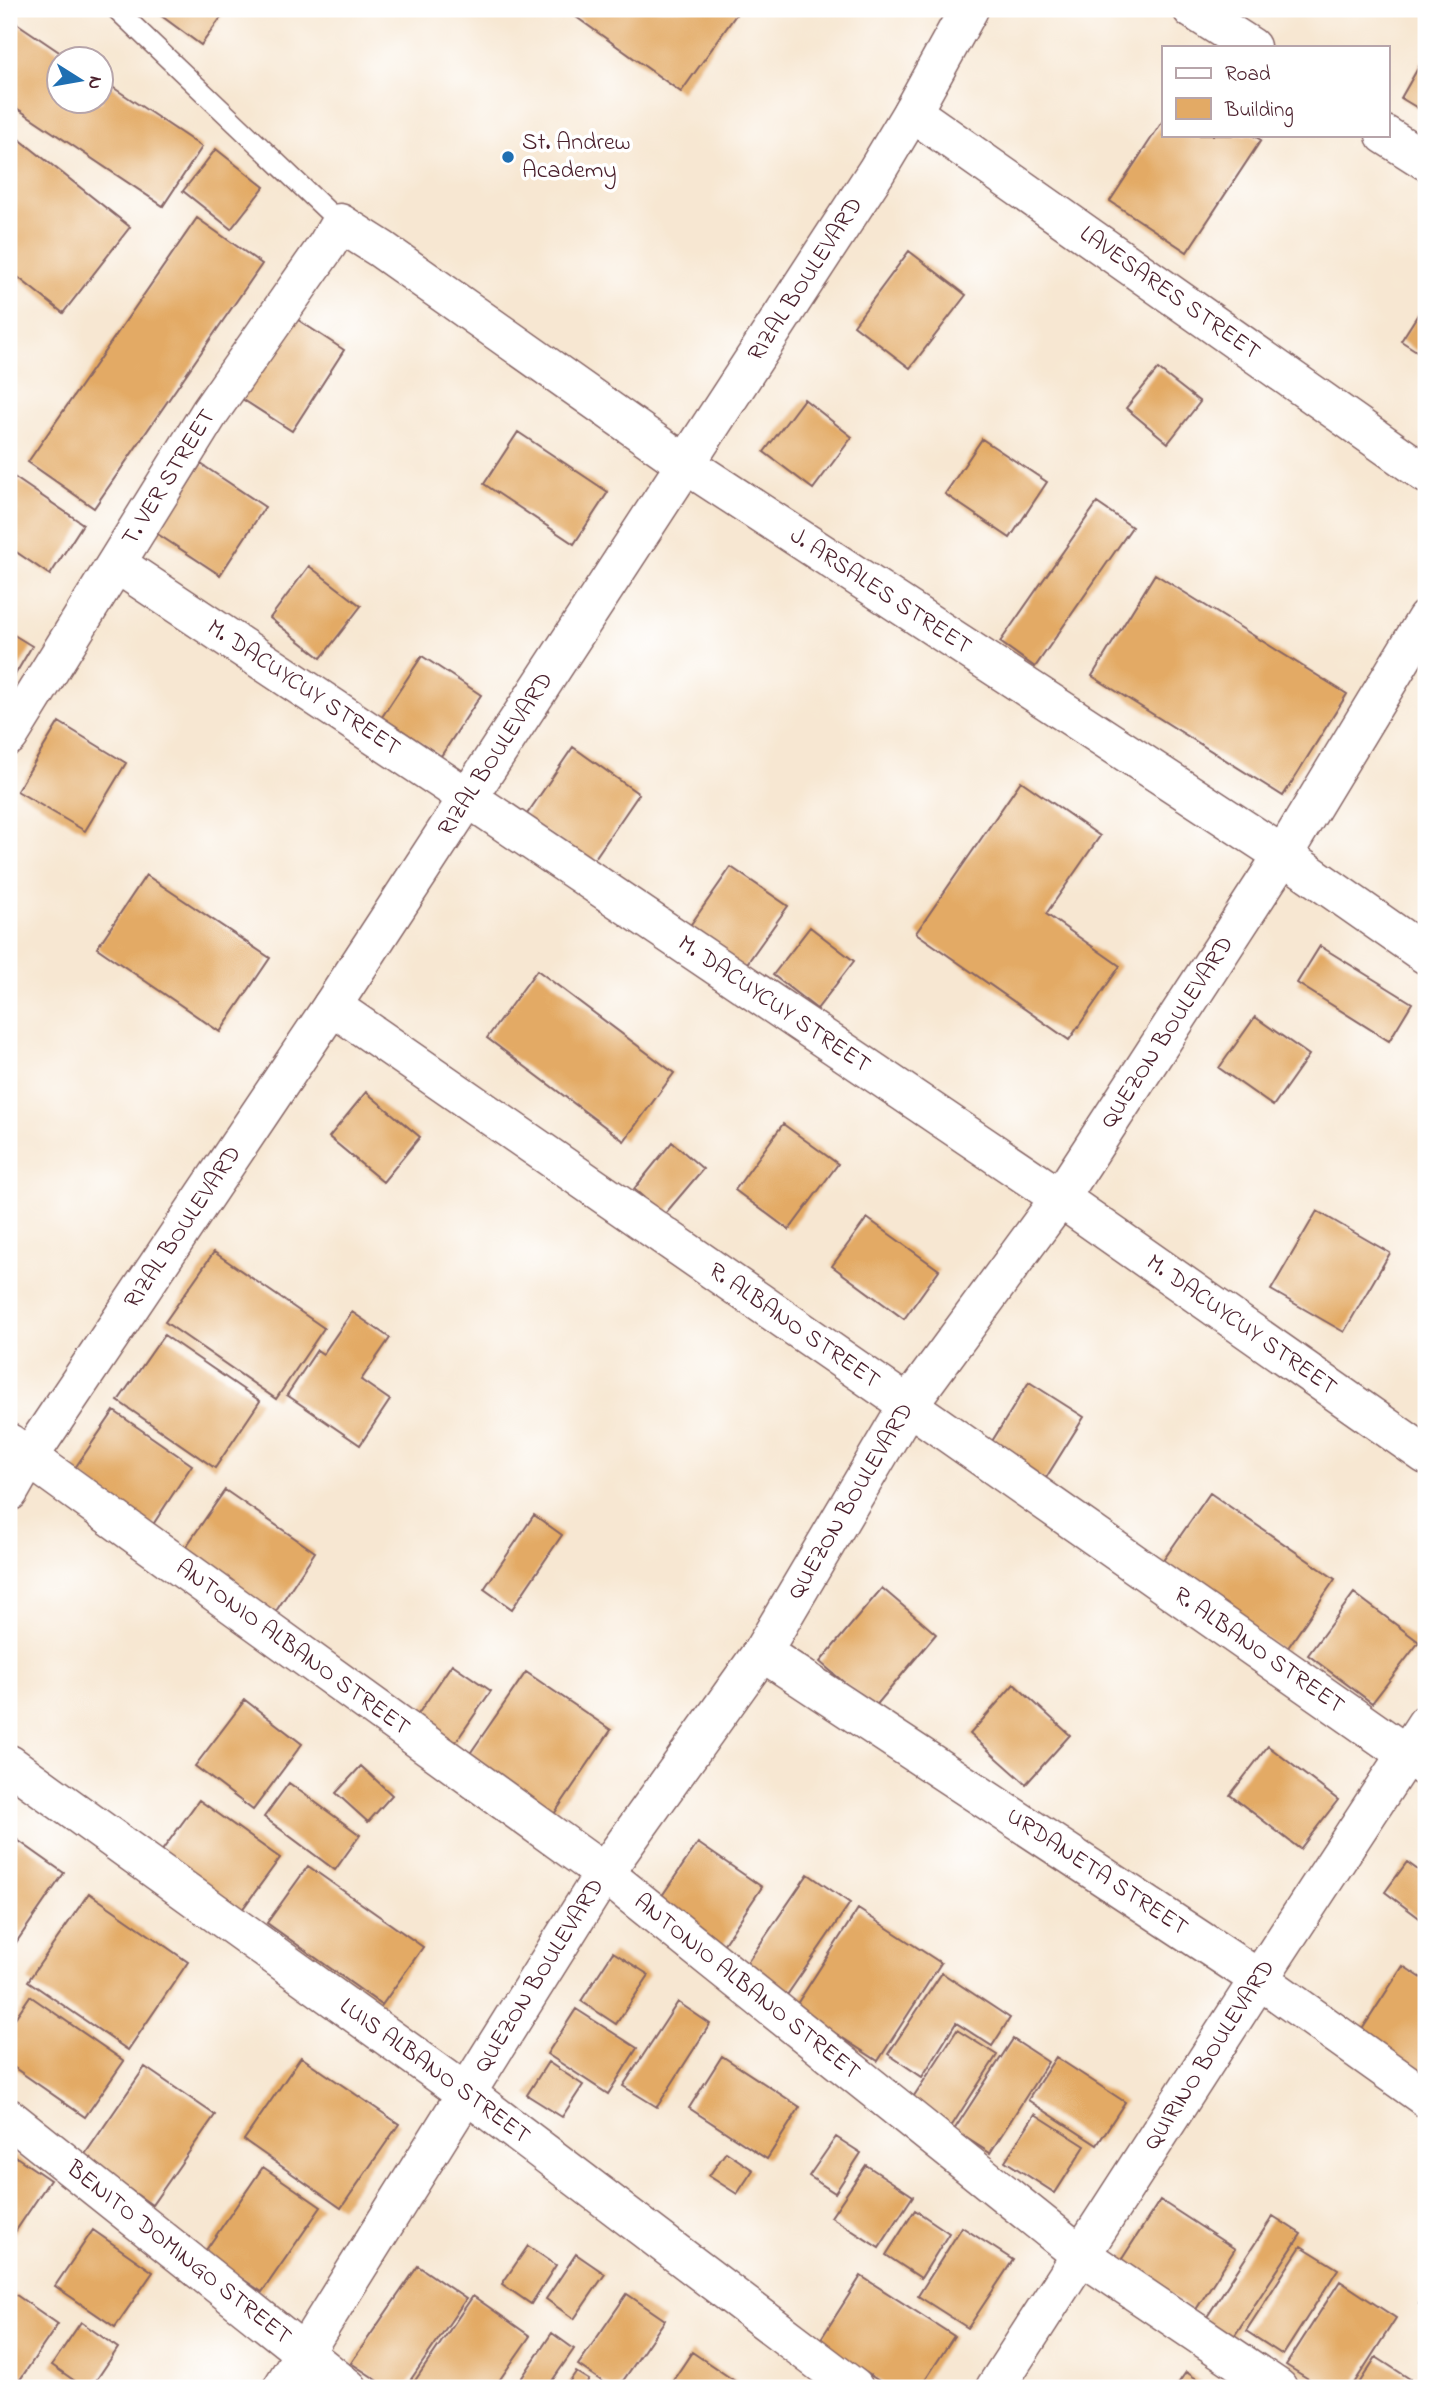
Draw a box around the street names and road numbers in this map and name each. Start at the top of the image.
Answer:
street label: RIZAL BOULEVARD [739,190,872,369]
street label: LAVESARES STREET [1072,217,1267,370]
street label: T. VER STREET [114,402,225,553]
street label: J. ARSALES STREET [783,519,979,664]
street label: M. DACUYCUY STREET [200,611,408,766]
street label: RIZAL BOULEVARD [430,665,563,843]
street label: M. DACUYCUY STREET [670,927,878,1083]
street label: QUEZON BOULEVARD [1092,929,1243,1136]
street label: RIZAL BOULEVARD [116,1139,251,1316]
street label: M. DACUYCUY STREET [1139,1246,1344,1405]
street label: R. ALBANO STREET [701,1254,887,1398]
street label: QUEZON BOULEVARD [779,1396,923,1606]
street label: ANTONIO ALBANO STREET [168,1551,417,1745]
street label: R. ALBANO STREET [1166,1578,1352,1723]
street label: URDANETA STREET [999,1800,1195,1945]
street label: QUEZON BOULEVARD [466,1872,614,2080]
street label: ANTONIO ALBANO STREET [626,1885,868,2089]
street label: QUIRINO BOULEVARD [1135,1953,1284,2157]
street label: LUIS ALBANO STREET [332,1990,538,2153]
street label: BENITO DOMINGO STREET [58,2152,299,2354]

